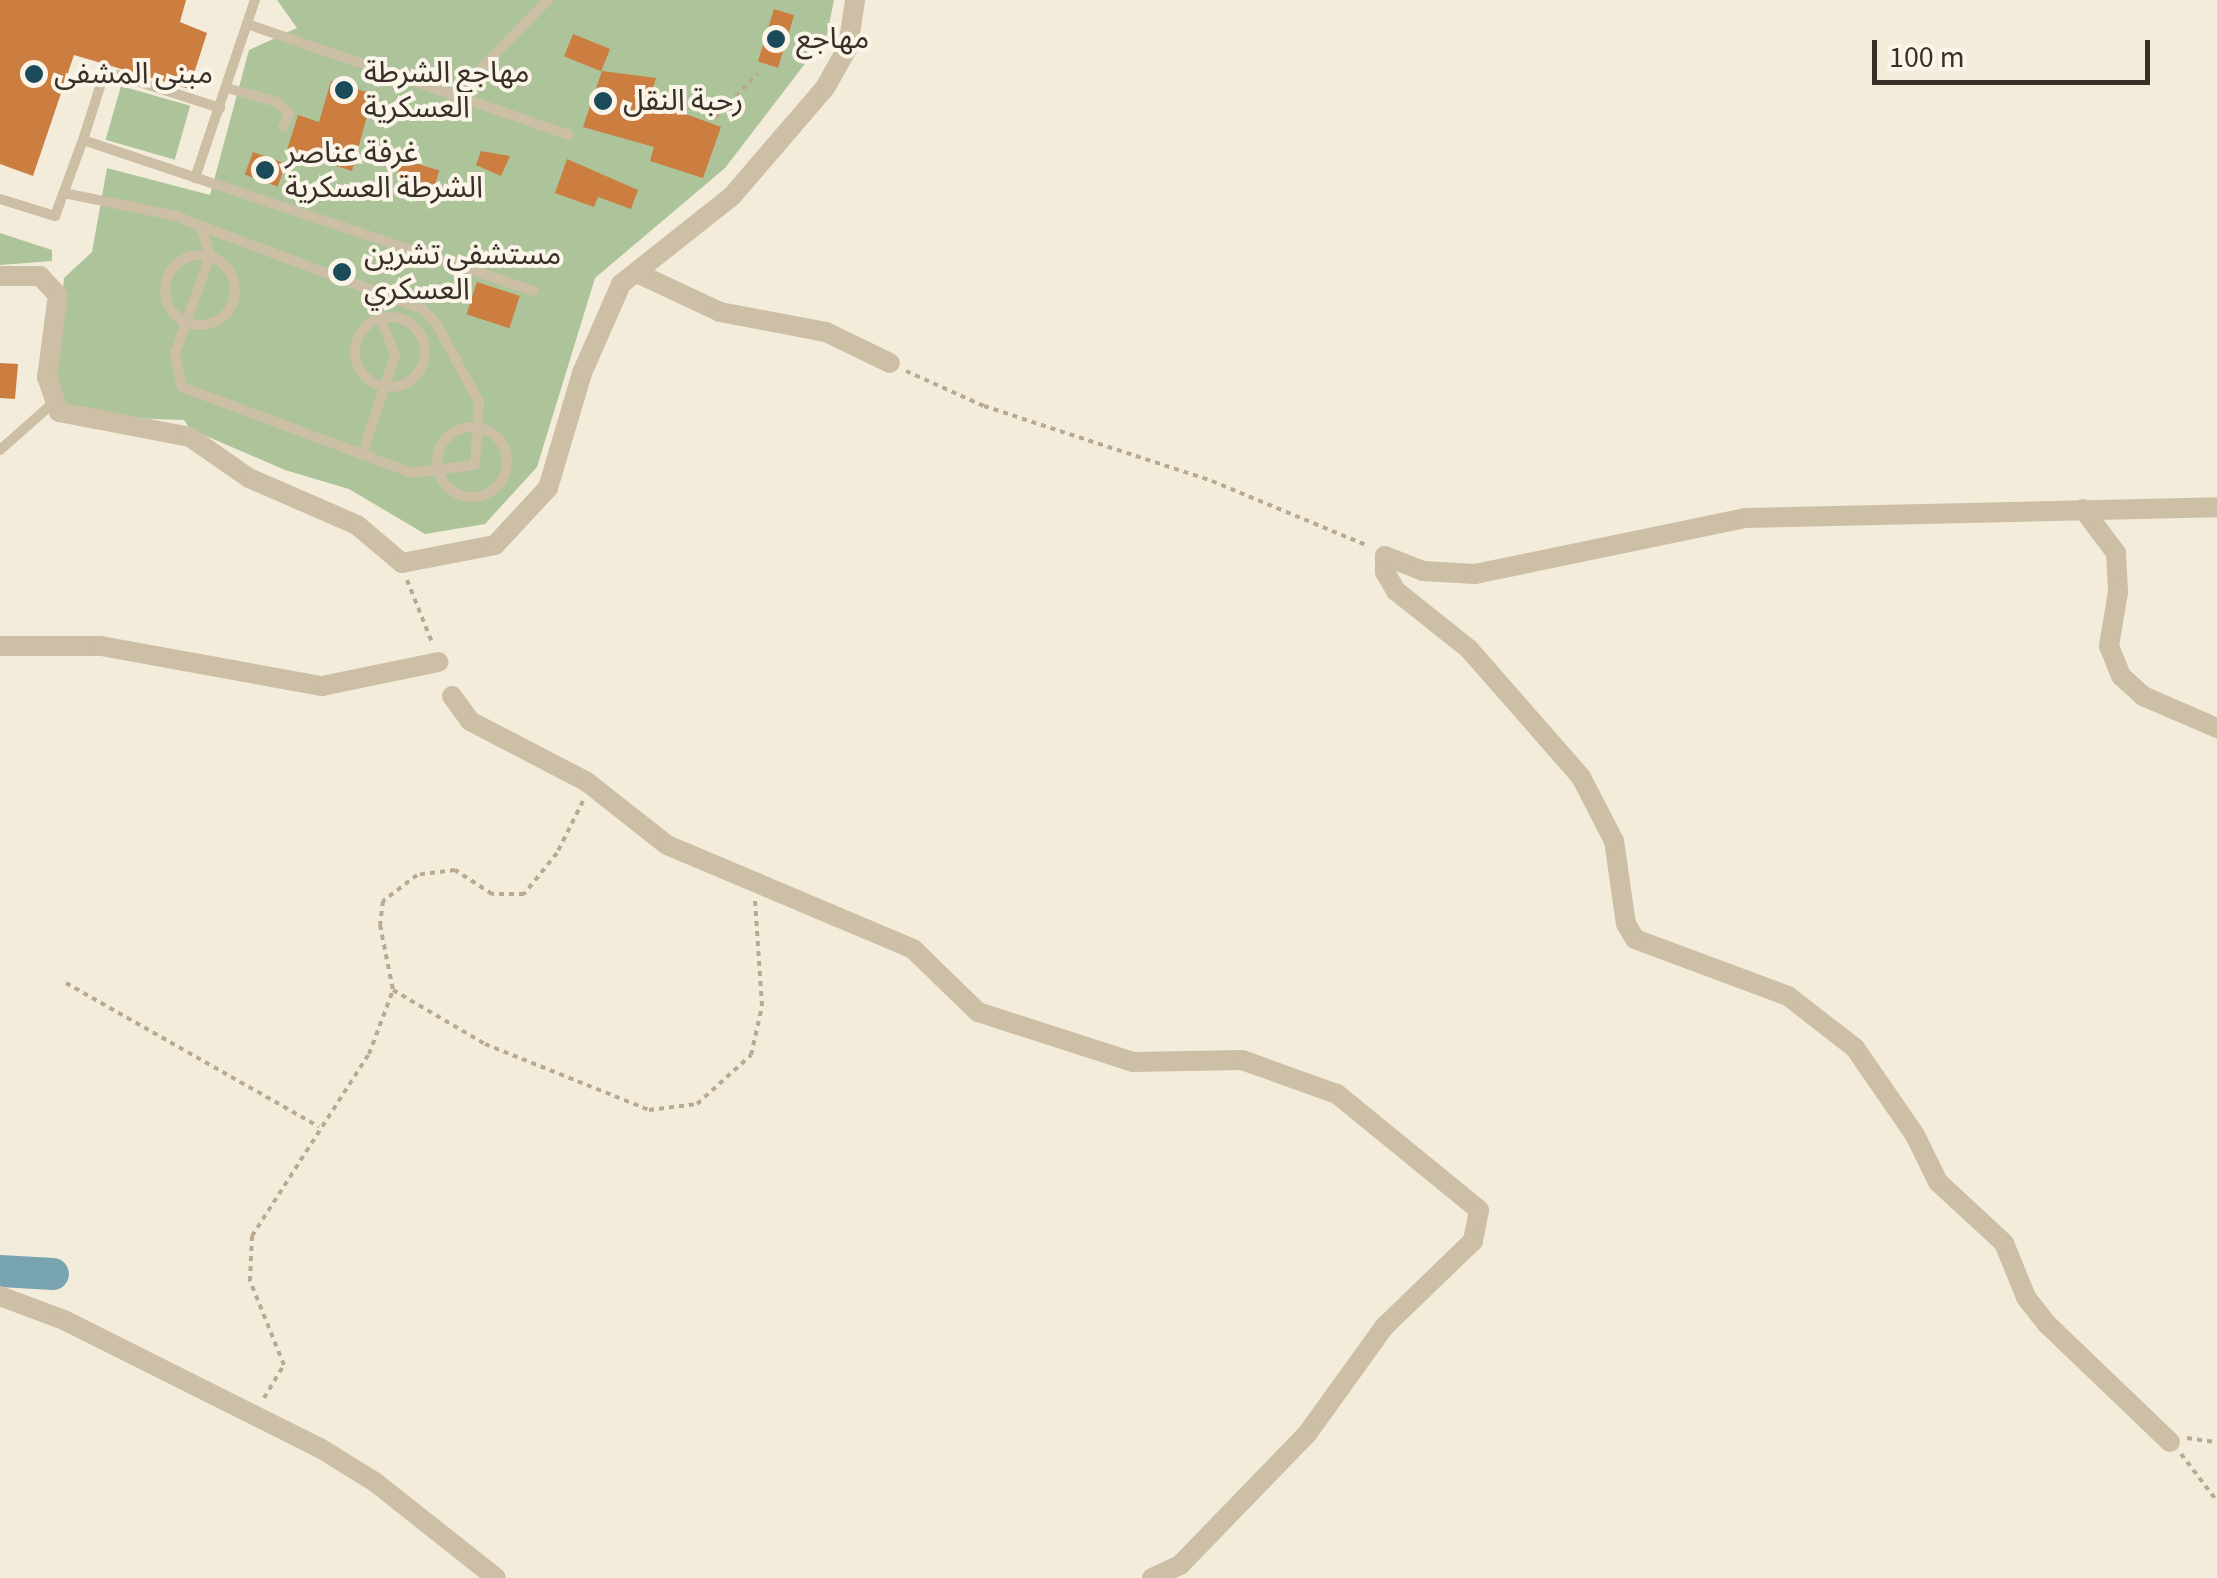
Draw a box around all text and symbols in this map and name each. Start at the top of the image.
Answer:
scale bar [1877,20,2154,82]
place label: مهاجع [796,21,869,57]
marker: مهاجع [765,28,787,50]
text: 100 m [1889,36,1965,79]
place label: مهاجع الشرطة العسكرية [364,55,530,126]
place label: مبنى المشفى [54,56,213,92]
marker: مبنى المشفى [23,63,45,85]
marker: مهاجع الشرطة العسكرية [333,79,355,101]
place label: رحبة النقل [623,83,743,119]
marker: رحبة النقل [592,90,614,112]
place label: غرفة عناصر الشرطة العسكرية [285,135,483,206]
marker: غرفة عناصر الشرطة العسكرية [254,159,276,181]
place label: مستشفى تشرين العسكري [364,237,561,308]
marker: مستشفى تشرين العسكري [329,259,355,285]

